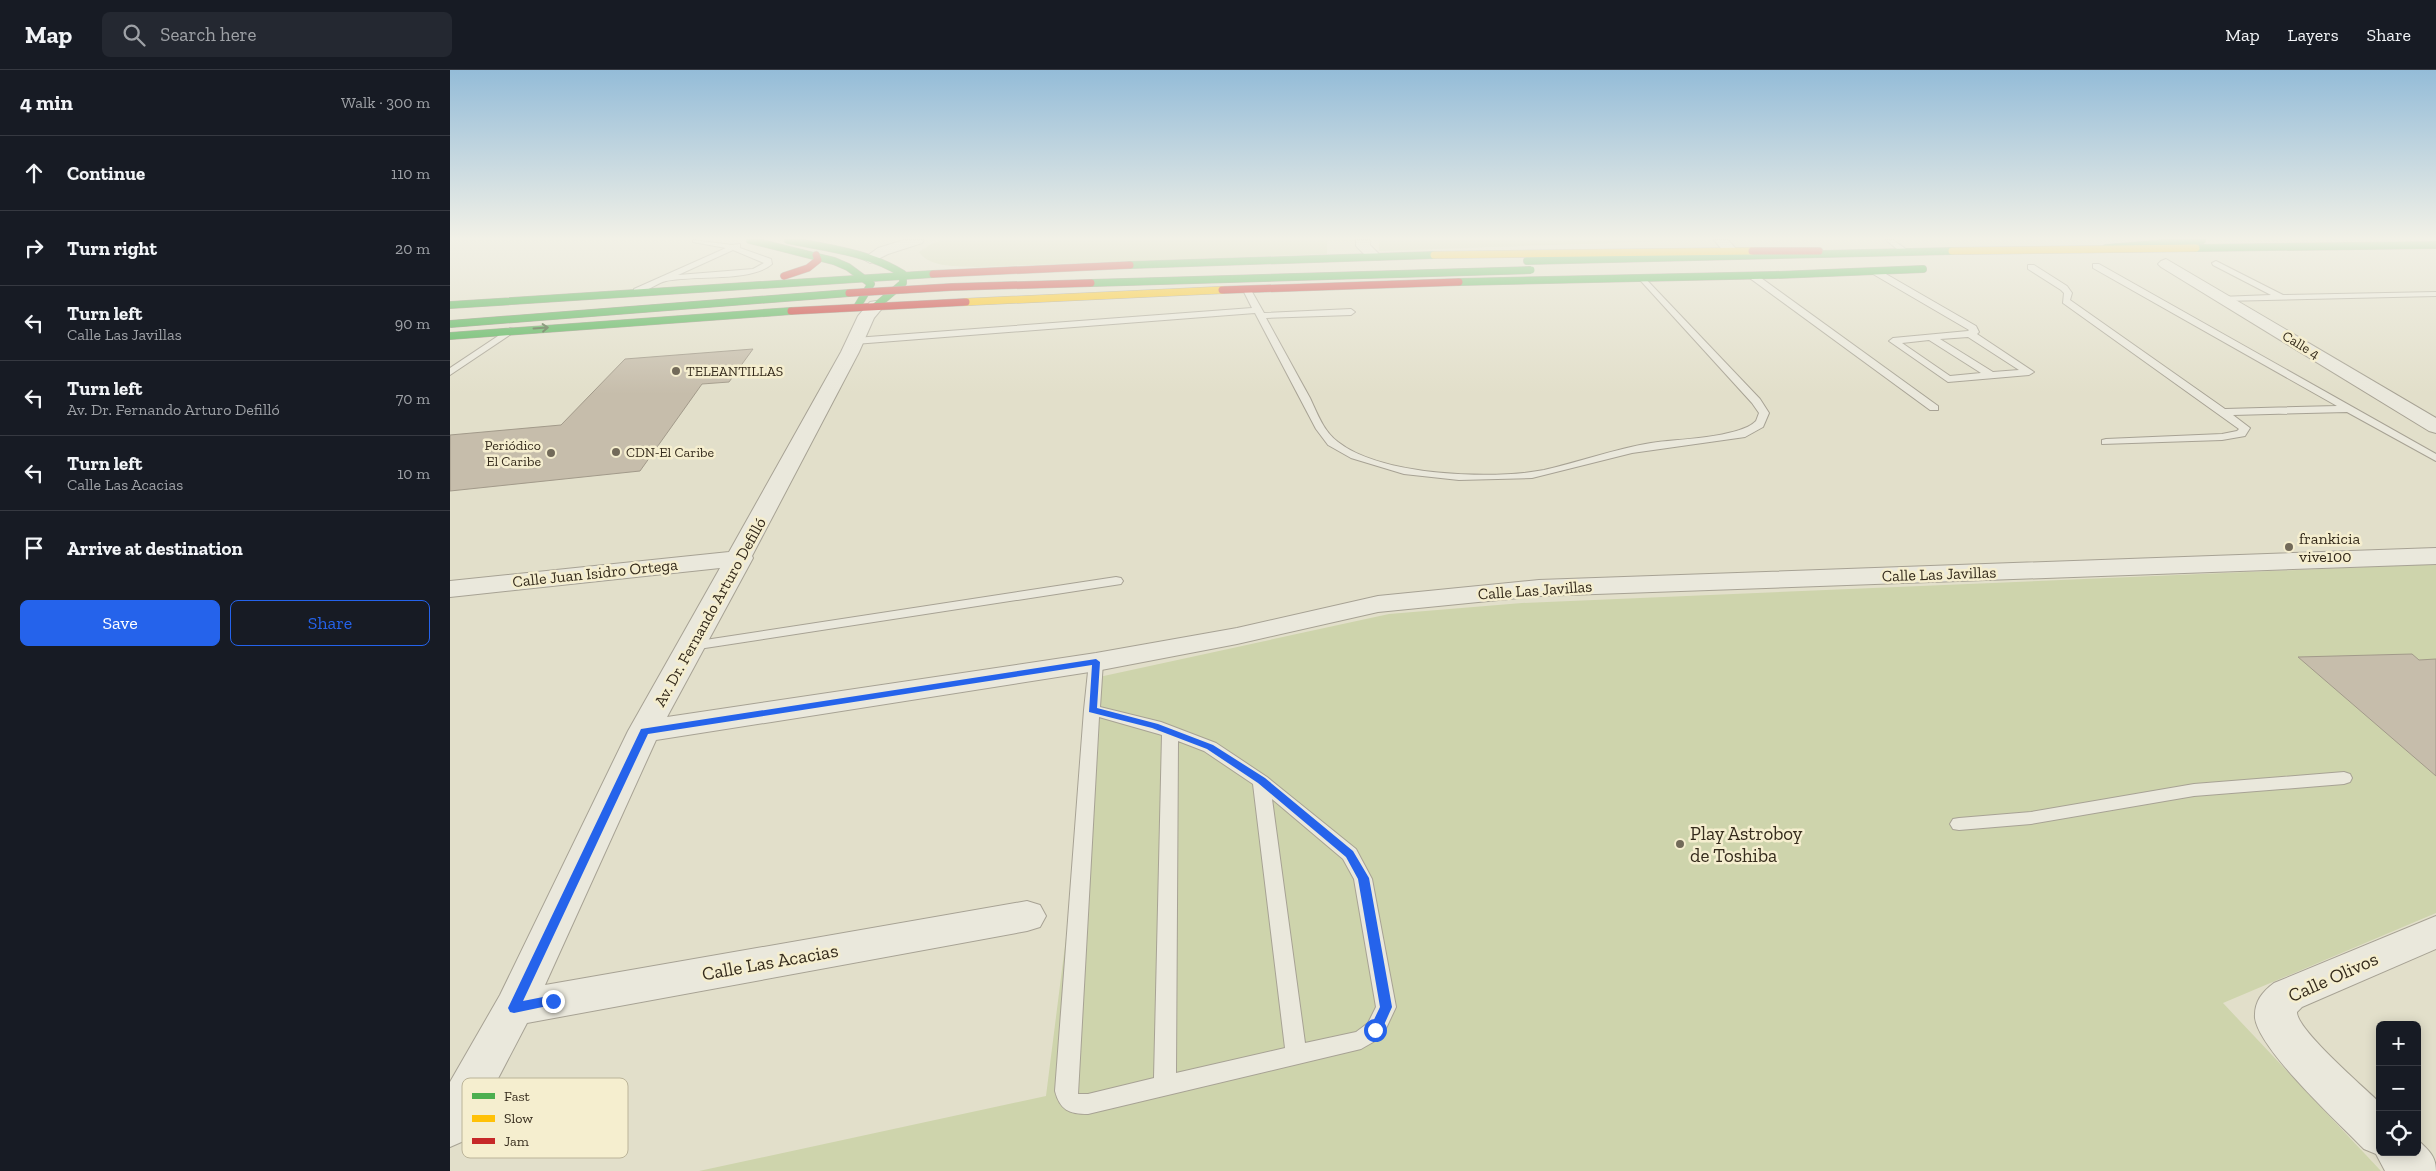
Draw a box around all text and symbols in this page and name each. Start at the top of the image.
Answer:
search box [102,12,452,57]
text: Map [25,20,72,49]
icon: search [120,21,148,49]
text: Search here [160,23,257,46]
text: Map [2225,24,2260,46]
text: Layers [2288,24,2339,46]
text: Share [2367,24,2411,46]
text: 4 min [20,90,73,115]
text: Walk · 300 m [341,93,430,112]
icon: ahead [20,159,48,187]
text: Continue [67,162,145,185]
text: 110 m [391,164,430,183]
icon: right [20,234,48,262]
text: Turn right [67,237,157,260]
text: 20 m [395,239,430,258]
text: Turn left [67,302,142,325]
icon: left [20,309,48,337]
text: 90 m [395,314,430,333]
one-way arrow [532,324,548,333]
text: Calle Las Javillas [67,325,182,344]
street label: Calle 4 [2279,327,2323,363]
place label: TELEANTILLAS [686,363,783,380]
marker: TELEANTILLAS [670,365,682,377]
text: Turn left [67,377,142,400]
icon: left [20,384,48,412]
text: 70 m [396,389,430,408]
text: Av. Dr. Fernando Arturo Defilló [67,400,280,419]
place label: Periódico El Caribe [484,437,541,470]
place label: CDN-El Caribe [626,444,715,461]
marker: CDN-El Caribe [610,446,622,458]
marker: Periódico El Caribe [545,447,557,459]
text: Turn left [67,452,142,475]
icon: left [20,459,48,487]
text: 10 m [397,464,430,483]
text: Calle Las Acacias [67,475,183,494]
street label: Av. Dr. Fernando Arturo Defilló [650,514,770,710]
place label: frankicia vive100 [2299,529,2360,566]
icon: arrive [20,534,48,562]
text: Arrive at destination [67,537,243,560]
marker: frankicia vive100 [2283,541,2295,553]
street label: Calle Juan Isidro Ortega [511,555,679,591]
street label: Calle Las Javillas [1881,563,1997,585]
street label: Calle Las Javillas [1477,577,1593,603]
button: Save [20,600,220,646]
button: Share [230,600,430,646]
place label: Play Astroboy de Toshiba [1690,822,1803,867]
marker: Play Astroboy de Toshiba [1674,838,1686,850]
street label: Calle Las Acacias [700,939,840,985]
street label: Calle Olivos [2284,947,2382,1007]
route end [542,990,565,1013]
route start [1364,1019,1387,1042]
map controls [2376,1021,2421,1156]
button: + [2376,1021,2421,1066]
button: − [2376,1066,2421,1111]
legend [462,1078,628,1158]
text: Fast [504,1088,531,1105]
text: Slow [504,1110,533,1127]
button: locate [2376,1111,2421,1156]
text: Jam [504,1133,529,1150]

